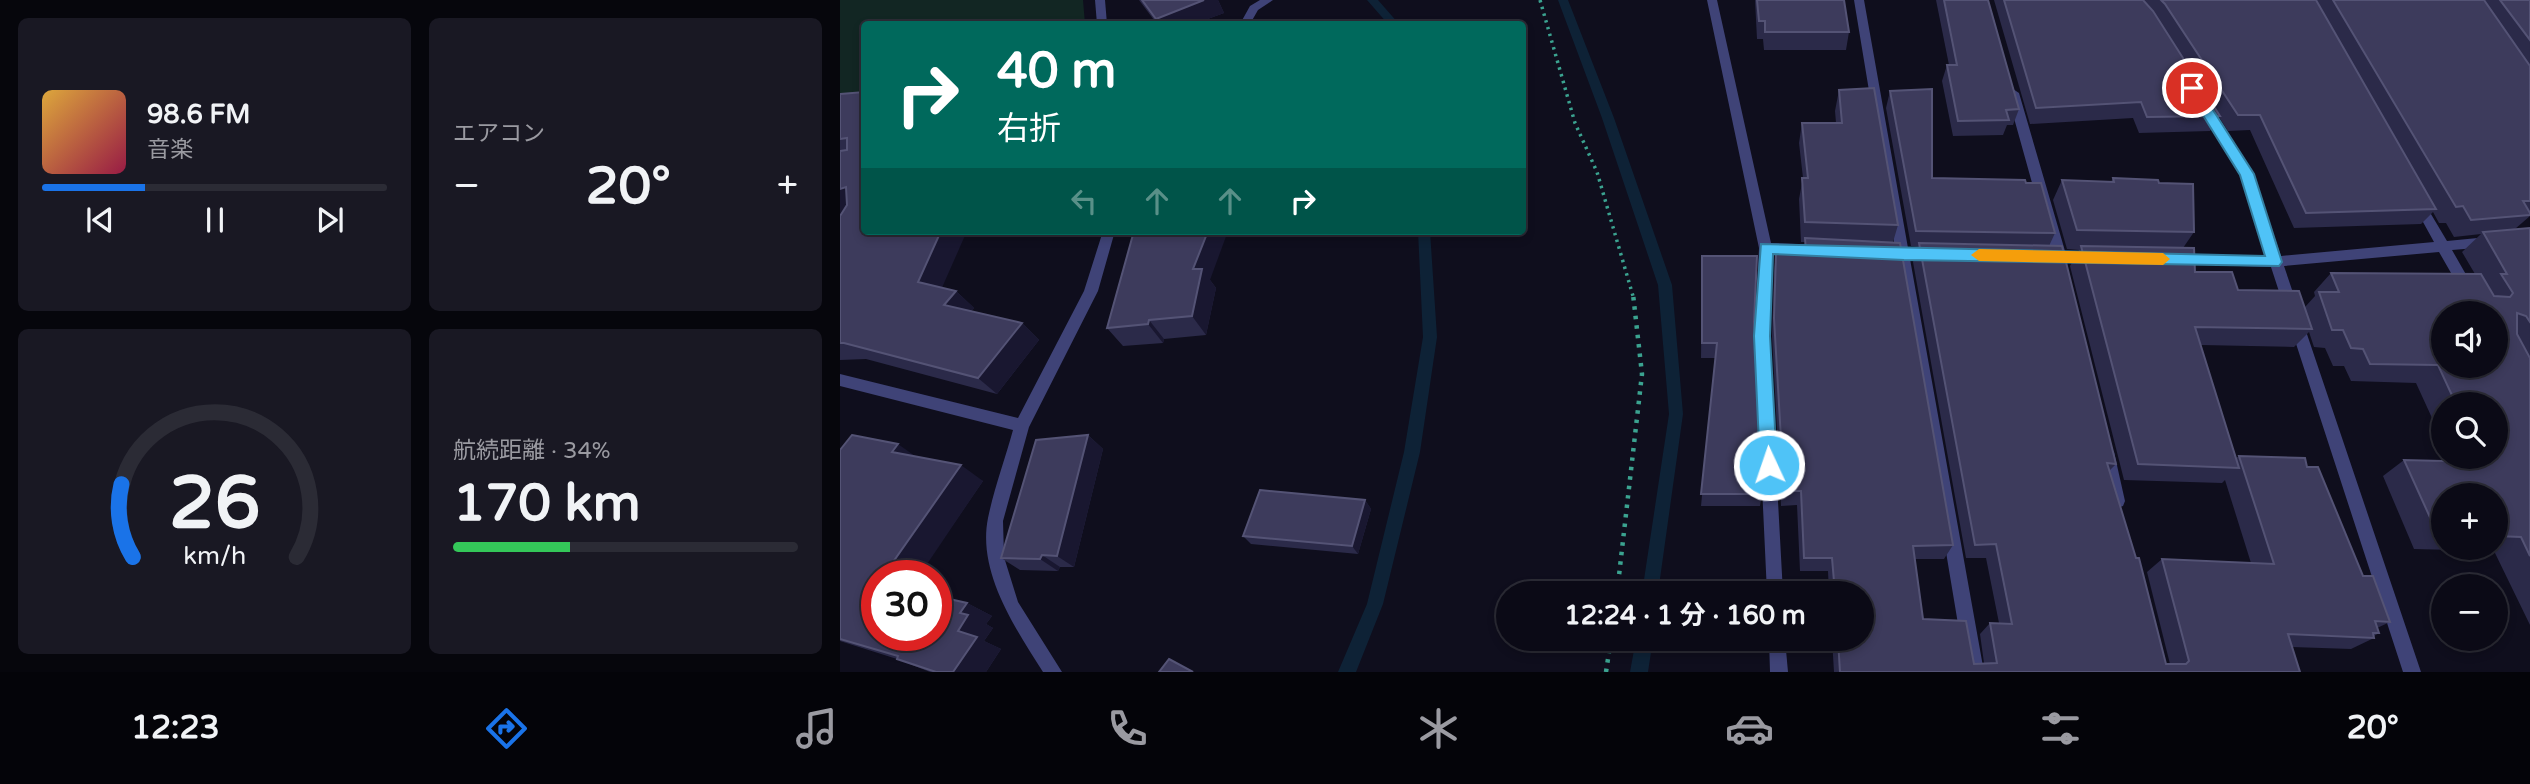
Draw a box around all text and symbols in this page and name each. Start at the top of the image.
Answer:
text: 40 m [997,42,1116,101]
icon: right [882,49,973,140]
pin [2162,58,2222,118]
icon: arrive [2173,69,2211,107]
text: 98.6 FM [147,99,250,130]
text: 右折 [997,110,1061,148]
text: エアコン [453,120,545,148]
text: 音楽 [147,136,193,164]
text: 20° [586,155,671,218]
text: − [453,163,480,209]
text: + [777,163,798,209]
icon: left [1065,182,1103,220]
icon: ahead [1138,182,1176,220]
icon: ahead [1211,182,1249,220]
icon: right [1284,182,1322,220]
icon: previous [81,201,119,239]
icon: pause [196,201,234,239]
icon: next [311,201,349,239]
map controls [2431,301,2508,651]
button: sound [2431,301,2508,378]
button: search [2431,392,2508,469]
position arrow [1732,428,1806,502]
text: 航続距離 · 34% [453,437,611,465]
text: 26 [169,461,260,549]
text: 170 km [453,472,641,535]
button: + [2431,483,2508,560]
text: km/h [183,541,246,571]
speed limit sign: 30 [861,560,952,651]
button: − [2431,574,2508,651]
text: 12:24 · 1 分 · 160 m [1564,600,1806,631]
icon: directions [482,704,531,753]
icon: music [792,704,841,753]
icon: phone [1103,704,1152,753]
icon: climate [1414,704,1463,753]
icon: car [1725,704,1774,753]
icon: filters [2036,704,2085,753]
text: 12:23 [131,709,220,747]
text: 20° [2347,709,2399,747]

